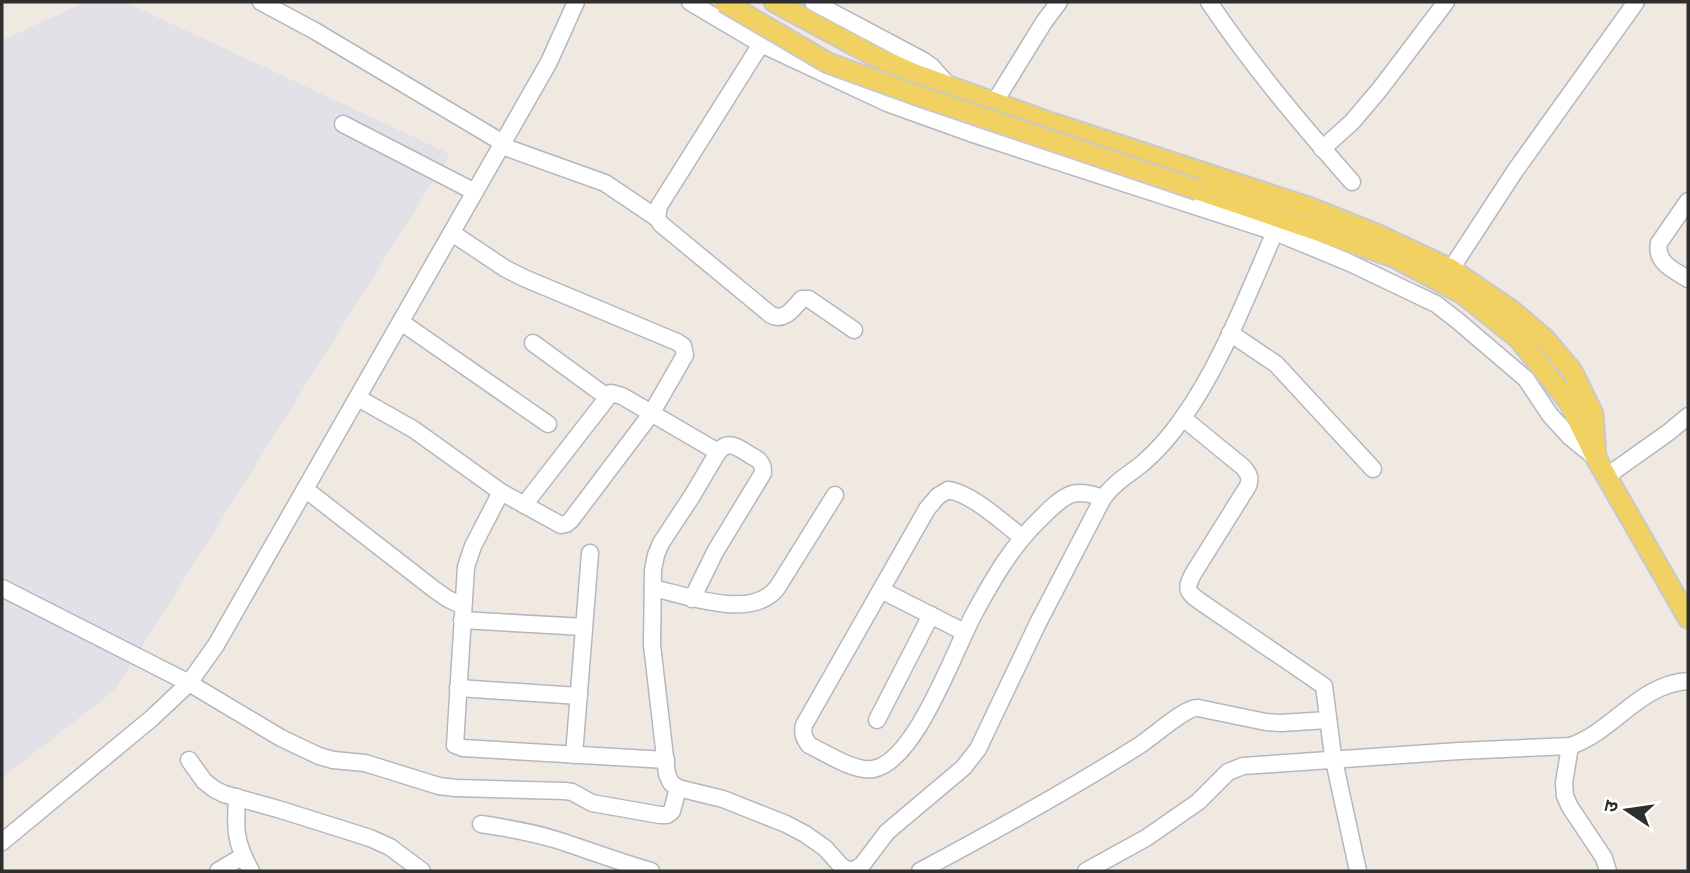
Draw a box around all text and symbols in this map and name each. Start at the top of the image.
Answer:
north arrow [1592,775,1662,845]
text: उ [1598,797,1624,814]

